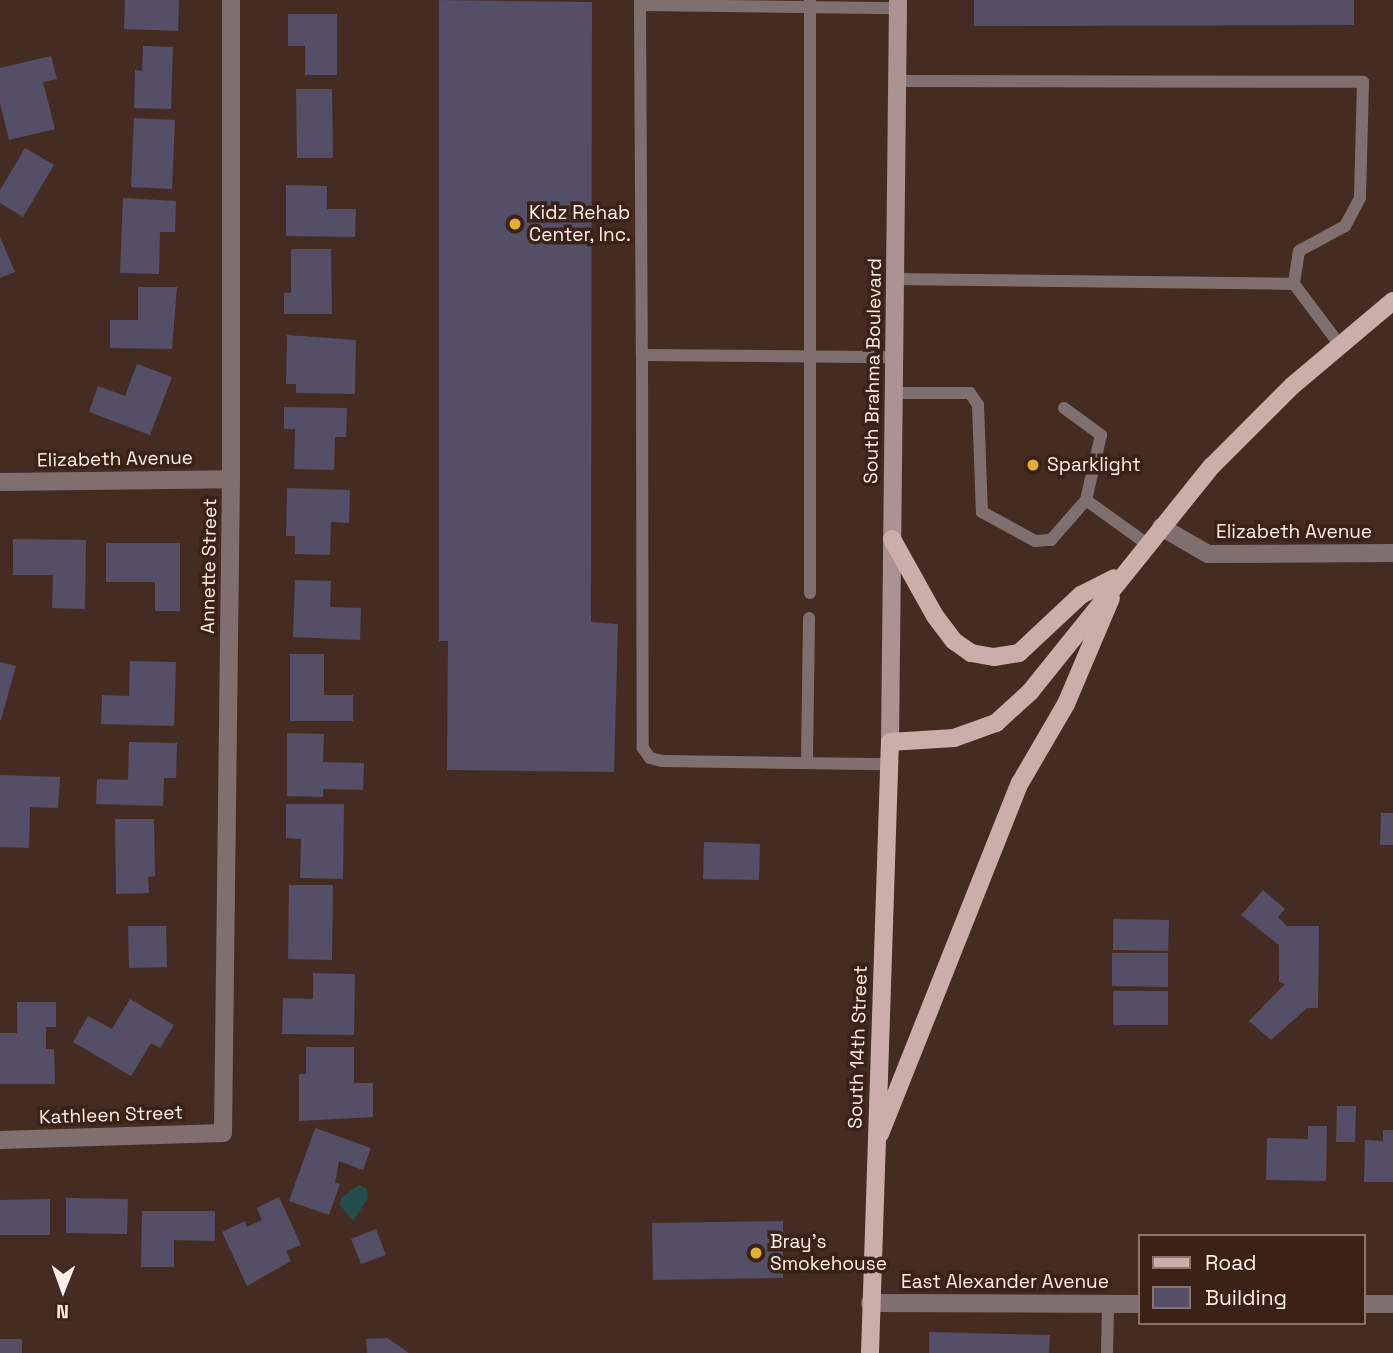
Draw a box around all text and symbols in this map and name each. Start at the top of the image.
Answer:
place label: Kidz Rehab Center, Inc. [529,202,631,246]
marker: Kidz Rehab Center, Inc. [507,216,523,232]
street label: South Brahma Boulevard [860,258,886,484]
street label: Elizabeth Avenue [37,446,193,472]
place label: Sparklight [1047,454,1141,476]
marker: Sparklight [1025,457,1041,473]
street label: Annette Street [196,498,222,634]
street label: Elizabeth Avenue [1216,521,1372,543]
street label: South 14th Street [844,965,872,1129]
street label: Kathleen Street [39,1101,183,1129]
place label: Bray's Smokehouse [770,1231,887,1275]
legend [1138,1234,1365,1325]
marker: Bray's Smokehouse [748,1245,764,1261]
text: Road [1205,1249,1257,1276]
north arrow [28,1255,98,1325]
street label: East Alexander Avenue [901,1271,1109,1293]
text: Building [1205,1284,1287,1311]
text: N [56,1299,69,1324]

